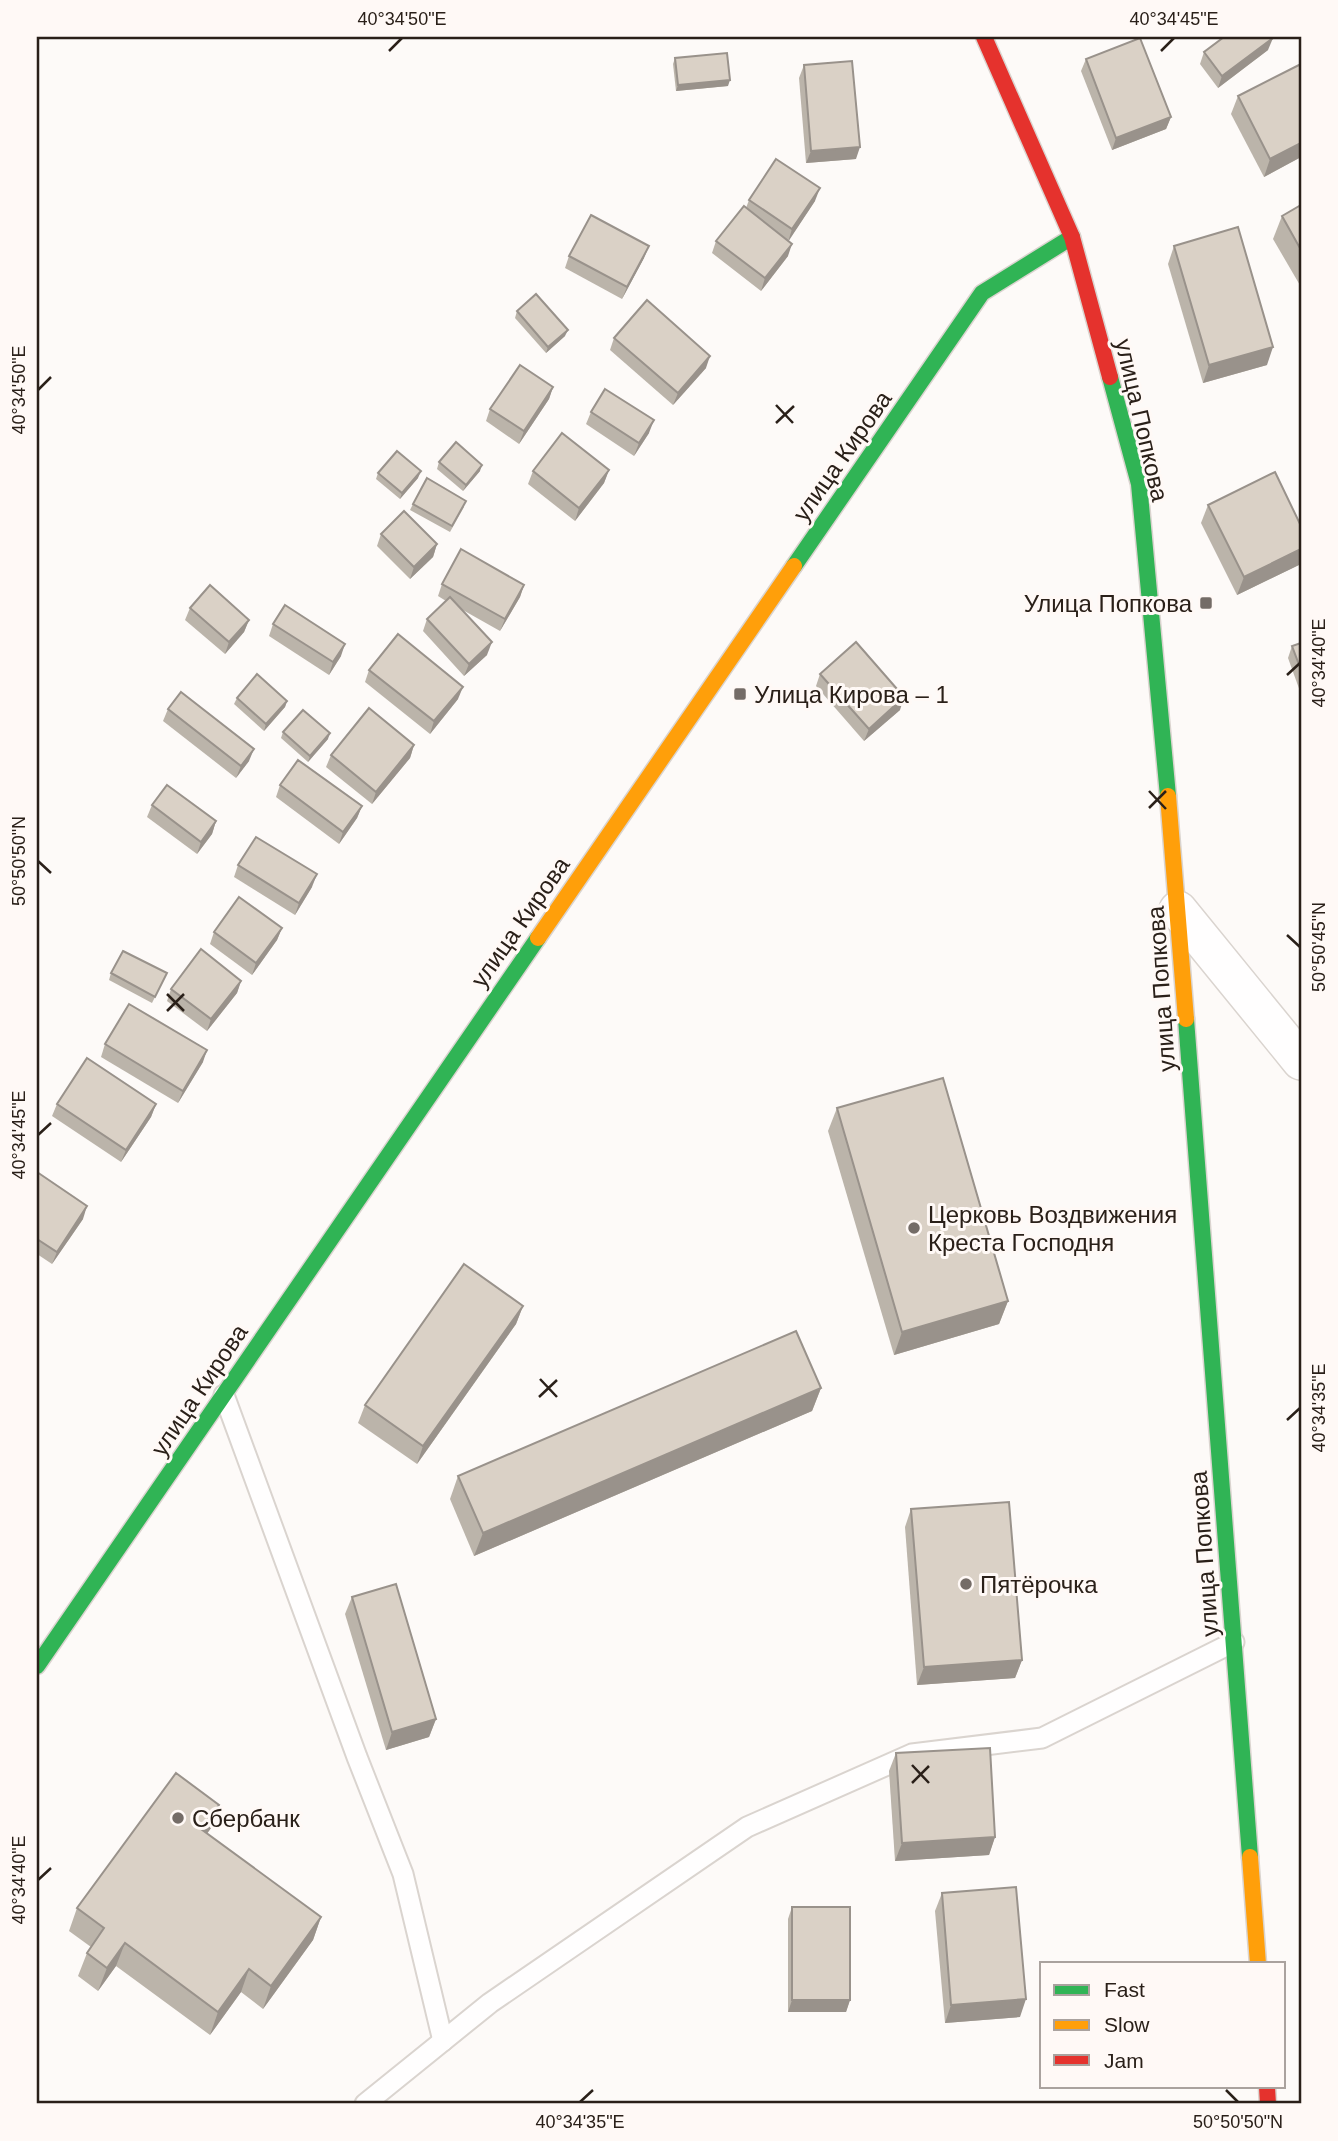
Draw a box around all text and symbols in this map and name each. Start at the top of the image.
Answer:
text: 40°34'50"E [357,9,447,29]
text: 40°34'45"E [1129,9,1219,29]
street label: улица Попкова [1110,336,1174,505]
text: 40°34'50"E [9,345,29,435]
street label: улица Кирова [787,385,897,526]
place label: Улица Попкова [1024,590,1193,617]
marker: Улица Попкова [1198,595,1214,611]
text: 40°34'40"E [1309,618,1329,708]
place label: Улица Кирова – 1 [754,681,949,708]
marker: Улица Кирова – 1 [732,686,748,702]
text: 50°50'50"N [9,816,29,906]
street label: улица Кирова [465,851,575,992]
text: 50°50'45"N [1309,902,1329,992]
street label: улица Попкова [1142,905,1180,1073]
text: 40°34'45"E [9,1090,29,1180]
place label: Церковь Воздвижения Креста Господня [928,1201,1177,1256]
marker: Церковь Воздвижения Креста Господня [906,1220,922,1236]
street label: улица Кирова [145,1319,253,1461]
text: 40°34'35"E [1309,1363,1329,1453]
street label: улица Попкова [1185,1470,1223,1638]
place label: Пятёрочка [980,1571,1098,1598]
marker: Пятёрочка [958,1576,974,1592]
place label: Сбербанк [192,1805,300,1832]
marker: Сбербанк [170,1810,186,1826]
text: 40°34'40"E [9,1835,29,1925]
legend [1040,1962,1286,2088]
text: Fast [1104,1978,1145,2001]
text: Slow [1104,2013,1150,2036]
text: Jam [1104,2049,1144,2072]
text: 40°34'35"E [535,2112,625,2132]
text: 50°50'50"N [1193,2112,1283,2132]

